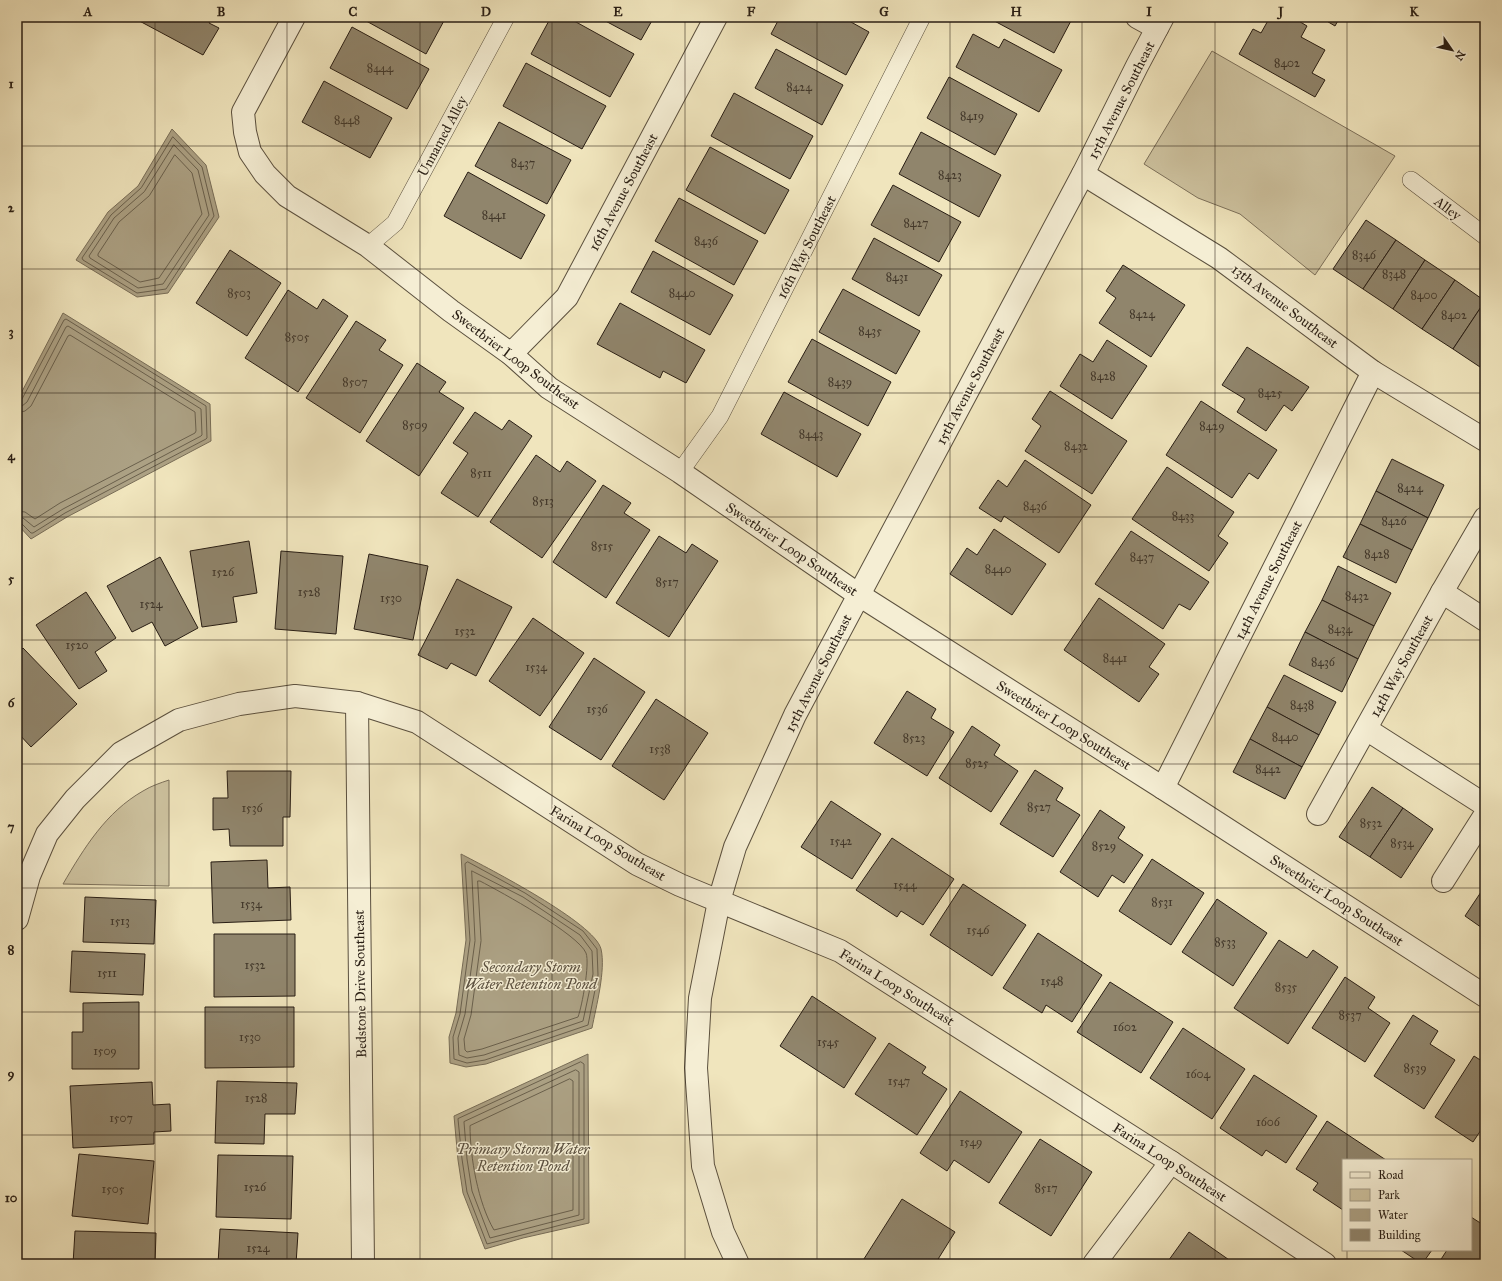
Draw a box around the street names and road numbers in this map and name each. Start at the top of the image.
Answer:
street label: 15th Avenue Southeast [1084,38,1159,162]
street label: Unnamed Alley [414,93,471,179]
street label: 16th Avenue Southeast [585,131,662,254]
street label: Alley [1430,192,1465,224]
street label: 16th Way Southeast [773,193,840,302]
street label: 13th Avenue Southeast [1228,261,1341,352]
street label: Sweetbrier Loop Southeast [449,306,583,413]
street label: 15th Avenue Southeast [932,325,1008,448]
street label: Sweetbrier Loop Southeast [723,499,861,600]
street label: 14th Avenue Southeast [1231,518,1306,643]
street label: 15th Avenue Southeast [781,611,856,735]
street label: 14th Way Southeast [1366,612,1437,720]
street label: Sweetbrier Loop Southeast [993,677,1134,774]
street label: Farina Loop Southeast [547,802,669,885]
street label: Sweetbrier Loop Southeast [1267,851,1407,950]
street label: Bedstone Drive Southeast [351,910,370,1058]
street label: Farina Loop Southeast [836,945,957,1030]
street label: Farina Loop Southeast [1110,1119,1230,1206]

